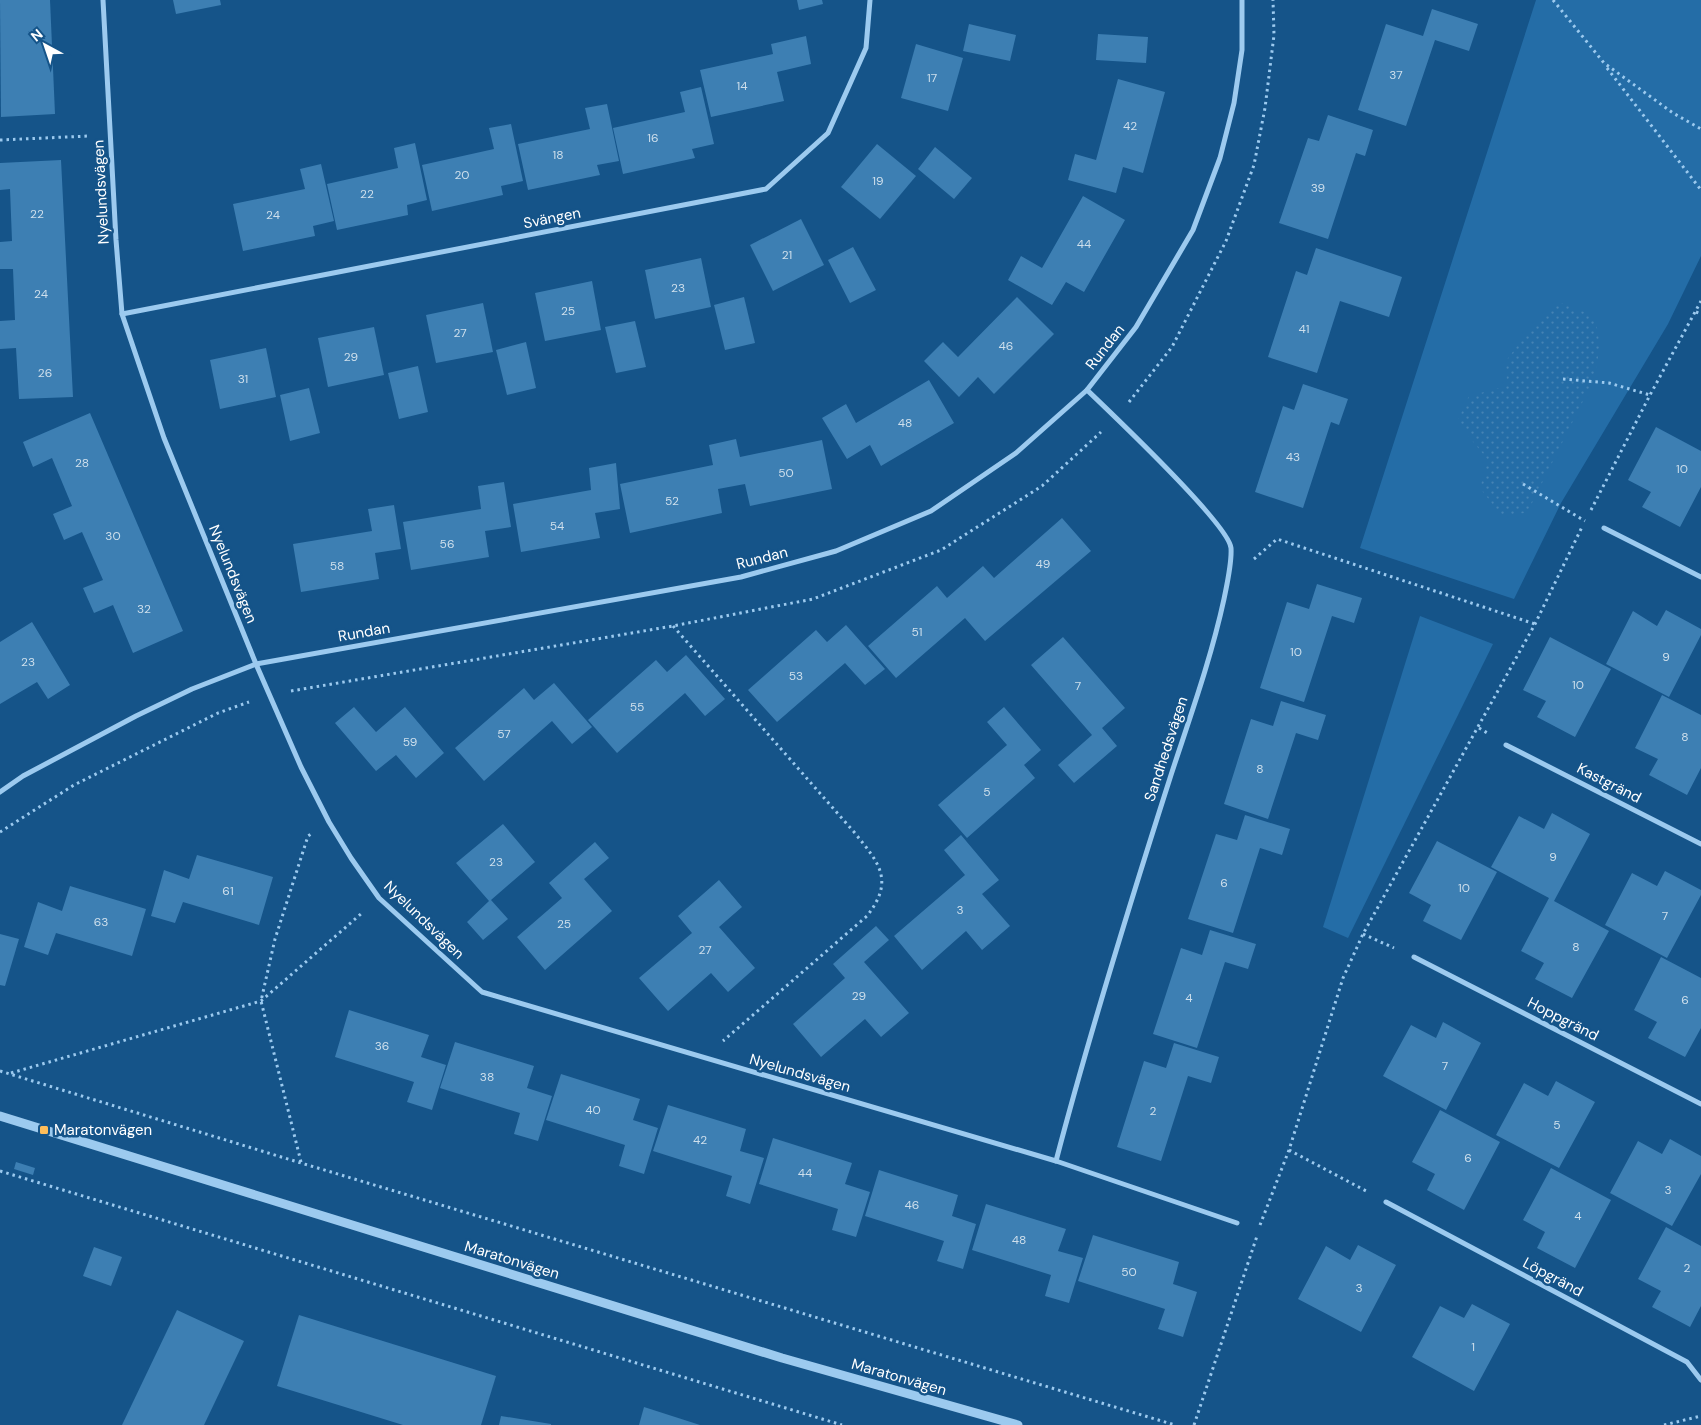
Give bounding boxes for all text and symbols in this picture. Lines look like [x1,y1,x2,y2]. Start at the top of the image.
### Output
north arrow [20,20,70,70]
text: N [27,25,46,45]
house number: 37 [1389,67,1403,83]
house number: 17 [927,70,937,86]
house number: 14 [736,78,748,94]
house number: 42 [1123,118,1137,134]
house number: 16 [647,130,659,146]
street label: Nyelundsvägen [88,139,114,245]
house number: 18 [552,147,564,163]
house number: 20 [454,167,470,183]
house number: 19 [872,173,884,189]
house number: 39 [1311,180,1325,196]
house number: 22 [360,186,374,202]
street label: Svängen [522,203,582,233]
house number: 22 [30,206,44,222]
house number: 24 [266,207,280,223]
house number: 44 [1077,236,1091,252]
house number: 21 [782,247,792,263]
house number: 23 [671,280,685,296]
house number: 24 [34,286,48,302]
house number: 25 [561,303,575,319]
street label: Rundan [1081,320,1129,374]
house number: 41 [1298,321,1310,337]
house number: 27 [453,325,467,341]
house number: 46 [999,338,1013,354]
house number: 29 [344,349,358,365]
house number: 26 [38,365,52,381]
house number: 31 [238,371,248,387]
house number: 48 [898,415,912,431]
house number: 43 [1286,449,1300,465]
house number: 28 [75,455,89,471]
house number: 10 [1676,461,1688,477]
house number: 50 [778,465,794,481]
house number: 52 [665,493,679,509]
house number: 54 [550,518,564,534]
street label: Nyelundsvägen [204,522,262,626]
house number: 30 [105,528,121,544]
house number: 56 [440,536,454,552]
street label: Rundan [734,542,790,574]
house number: 49 [1036,556,1050,572]
house number: 58 [330,558,344,574]
house number: 32 [137,601,151,617]
street label: Rundan [337,618,391,646]
house number: 51 [911,624,923,640]
house number: 10 [1290,644,1302,660]
house number: 9 [1662,649,1670,665]
house number: 23 [21,654,35,670]
house number: 53 [789,668,803,684]
house number: 10 [1572,677,1584,693]
house number: 7 [1075,678,1081,694]
street label: Sandhedsvägen [1140,694,1192,804]
house number: 55 [630,699,644,715]
house number: 57 [497,726,511,742]
house number: 8 [1681,729,1689,745]
house number: 59 [403,734,417,750]
street label: Kastgränd [1573,758,1645,808]
house number: 8 [1256,761,1264,777]
house number: 5 [983,784,991,800]
house number: 9 [1549,849,1557,865]
house number: 23 [489,854,503,870]
house number: 6 [1220,875,1228,891]
street label: Nyelundsvägen [379,877,469,963]
house number: 10 [1458,880,1470,896]
house number: 61 [222,883,234,899]
house number: 3 [956,902,964,918]
house number: 7 [1662,908,1668,924]
house number: 63 [94,914,108,930]
house number: 25 [557,916,571,932]
house number: 8 [1572,939,1580,955]
house number: 27 [698,942,712,958]
house number: 29 [852,988,866,1004]
house number: 4 [1185,990,1193,1006]
street label: Hoppgränd [1524,992,1602,1046]
house number: 6 [1681,992,1689,1008]
house number: 36 [375,1038,389,1054]
street label: Nyelundsvägen [747,1049,853,1097]
house number: 7 [1442,1058,1448,1074]
house number: 38 [480,1069,494,1085]
house number: 40 [585,1102,601,1118]
house number: 2 [1150,1103,1157,1119]
house number: 5 [1553,1117,1561,1133]
place label: Maratonvägen [54,1120,152,1140]
marker: Maratonvägen [38,1124,50,1136]
house number: 42 [693,1132,707,1148]
house number: 6 [1464,1150,1472,1166]
house number: 44 [798,1165,812,1181]
house number: 3 [1664,1182,1672,1198]
house number: 46 [905,1197,919,1213]
house number: 4 [1574,1208,1582,1224]
house number: 48 [1012,1232,1026,1248]
street label: Maratonvägen [462,1236,562,1284]
street label: Löpgränd [1519,1253,1587,1301]
house number: 2 [1684,1260,1691,1276]
house number: 50 [1121,1264,1137,1280]
house number: 3 [1355,1280,1363,1296]
house number: 1 [1471,1339,1475,1355]
street label: Maratonvägen [849,1354,949,1400]

